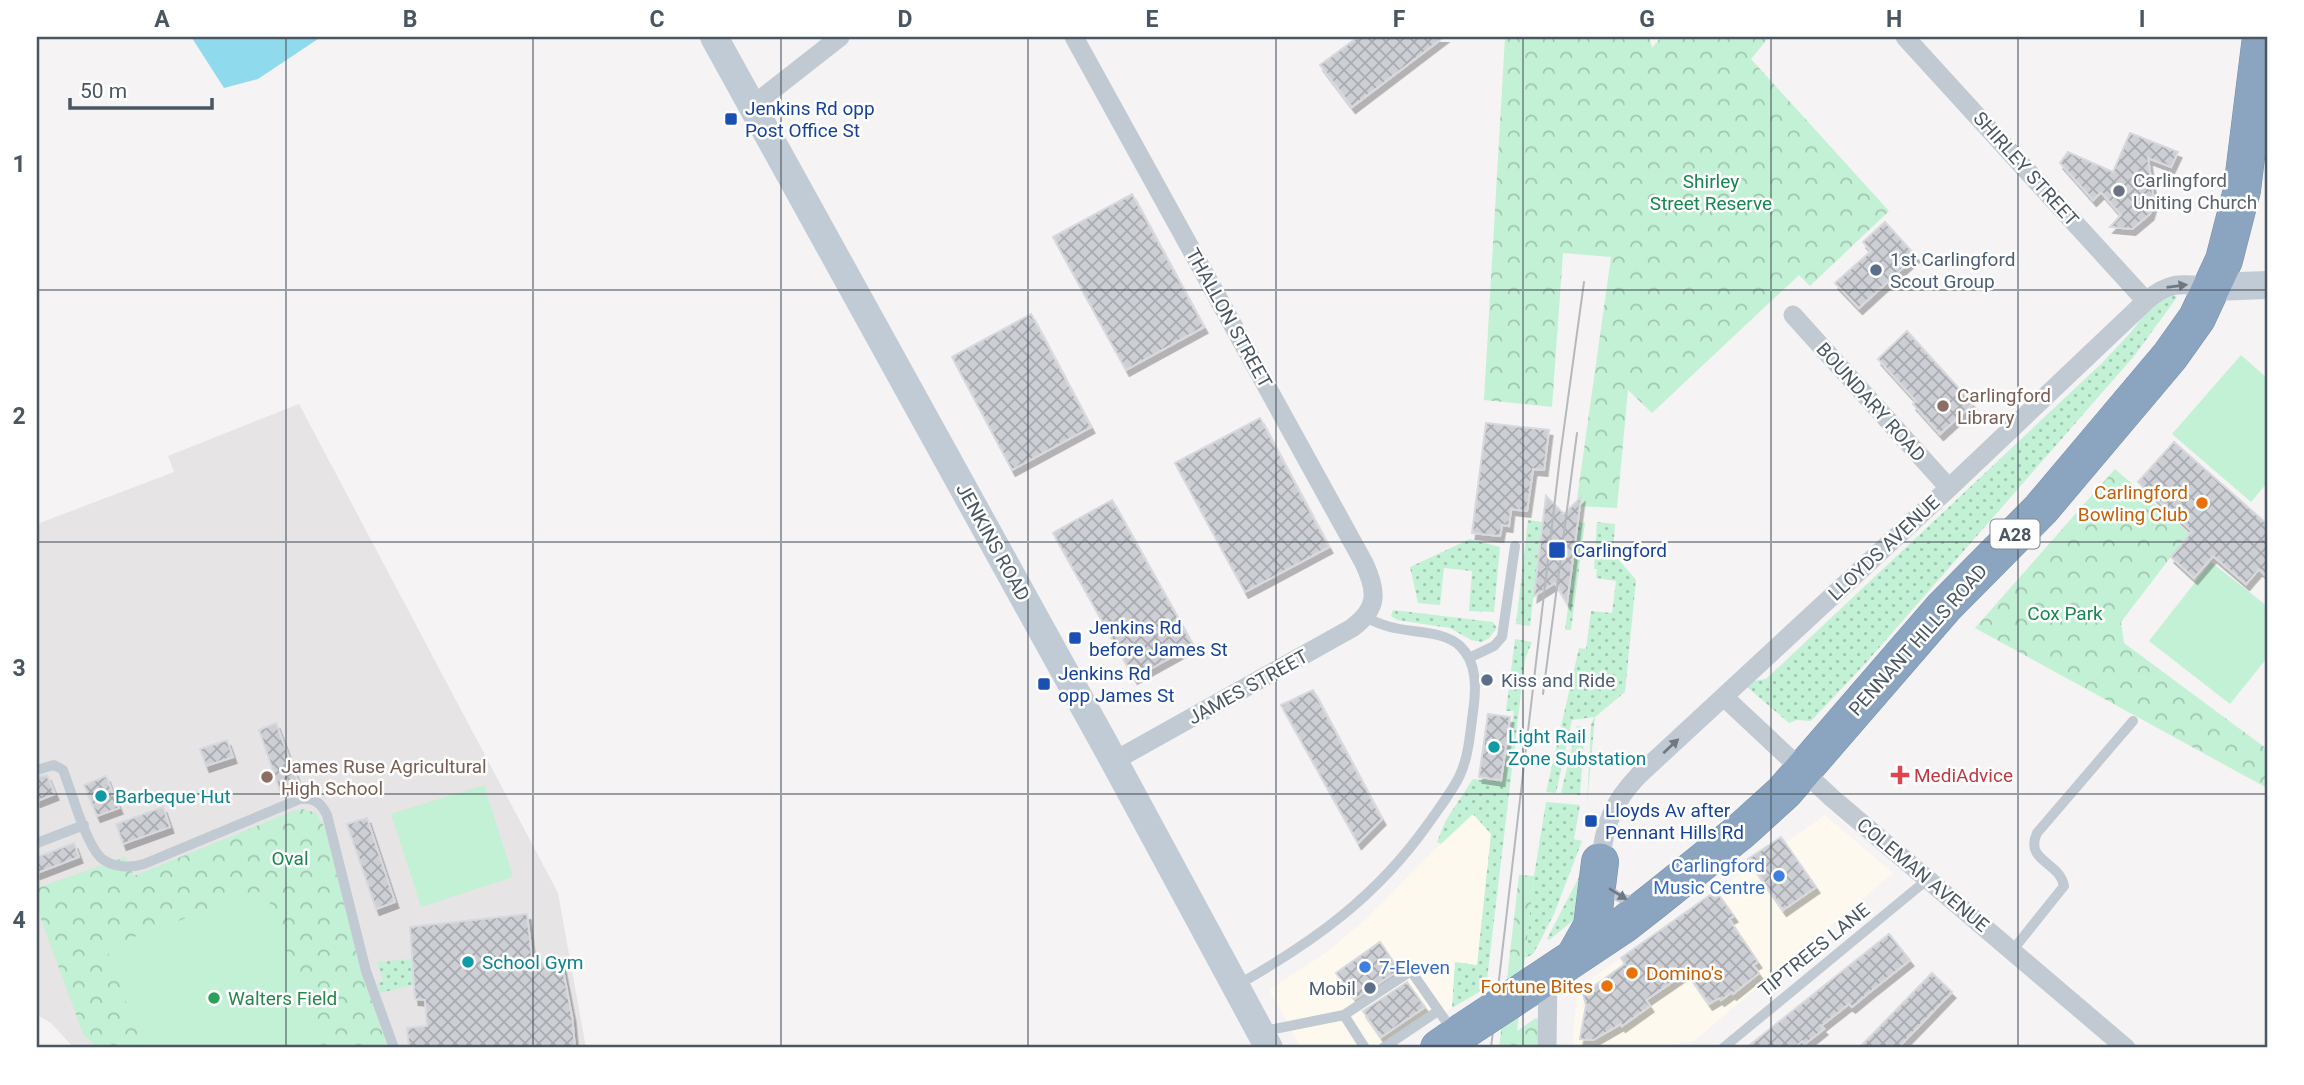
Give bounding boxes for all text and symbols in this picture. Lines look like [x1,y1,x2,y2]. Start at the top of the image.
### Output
text: A [154,6,170,33]
text: B [403,6,417,33]
text: C [649,6,665,33]
text: D [898,6,912,33]
text: E [1146,6,1159,33]
text: F [1393,6,1406,33]
text: G [1639,6,1655,33]
text: H [1886,6,1902,33]
text: I [2139,6,2145,33]
scale bar [70,66,212,110]
text: 50 m [80,79,127,103]
place label: Jenkins Rd opp Post Office St [745,97,875,142]
street label: SHIRLEY STREET [1968,107,2084,231]
marker: Jenkins Rd opp Post Office St [723,111,739,127]
text: 1 [12,151,26,178]
place label: Carlingford Uniting Church [2133,169,2257,214]
park label: Shirley Street Reserve [1650,170,1772,215]
marker: Carlingford Uniting Church [2111,183,2127,199]
street label: THALLON STREET [1181,244,1277,392]
place label: 1st Carlingford Scout Group [1890,248,2015,293]
marker: 1st Carlingford Scout Group [1868,262,1884,278]
one-way arrow [2166,280,2188,291]
street label: BOUNDARY ROAD [1812,338,1930,466]
place label: Carlingford Library [1957,384,2051,429]
marker: Carlingford Library [1935,398,1951,414]
text: 2 [12,403,26,430]
street label: JENKINS ROAD [951,479,1035,605]
place label: Carlingford Bowling Club [2078,481,2188,526]
street label: LLOYDS AVENUE [1824,490,1944,605]
marker: Carlingford Bowling Club [2194,495,2210,511]
road number: A28 [1990,520,2039,548]
place label: Carlingford [1573,539,1667,562]
marker: Carlingford [1547,540,1567,560]
street label: PENNANT HILLS ROAD [1844,559,1992,721]
park label: Cox Park [2027,602,2103,625]
place label: Jenkins Rd before James St [1089,616,1228,661]
marker: Jenkins Rd before James St [1067,630,1083,646]
street label: JAMES STREET [1184,645,1312,729]
text: 3 [12,655,26,682]
place label: Jenkins Rd opp James St [1058,662,1174,707]
place label: Kiss and Ride [1501,669,1615,692]
marker: Kiss and Ride [1479,672,1495,688]
marker: Jenkins Rd opp James St [1036,676,1052,692]
place label: Light Rail Zone Substation [1508,725,1646,770]
one-way arrow [1662,738,1680,754]
marker: Light Rail Zone Substation [1486,739,1502,755]
place label: James Ruse Agricultural High School [281,755,487,800]
place label: MediAdvice [1914,764,2013,787]
marker: MediAdvice [1892,767,1908,783]
marker: James Ruse Agricultural High School [259,769,275,785]
place label: Barbeque Hut [115,785,231,808]
marker: Barbeque Hut [93,788,109,804]
place label: Lloyds Av after Pennant Hills Rd [1605,799,1744,844]
marker: Lloyds Av after Pennant Hills Rd [1583,813,1599,829]
street label: COLEMAN AVENUE [1852,813,1994,937]
park label: Oval [271,847,309,870]
place label: Carlingford Music Centre [1653,854,1765,899]
marker: Carlingford Music Centre [1771,868,1787,884]
one-way arrow [1608,887,1628,900]
street label: TIPTREES LANE [1754,898,1874,1002]
text: 4 [12,907,26,934]
place label: School Gym [482,951,583,974]
marker: School Gym [460,954,476,970]
place label: 7-Eleven [1379,956,1450,979]
marker: 7-Eleven [1357,959,1373,975]
place label: Domino's [1646,962,1723,985]
marker: Domino's [1624,965,1640,981]
place label: Fortune Bites [1480,975,1593,998]
place label: Mobil [1309,977,1356,1000]
marker: Fortune Bites [1599,978,1615,994]
marker: Mobil [1362,980,1378,996]
place label: Walters Field [228,987,337,1010]
marker: Walters Field [206,990,222,1006]

